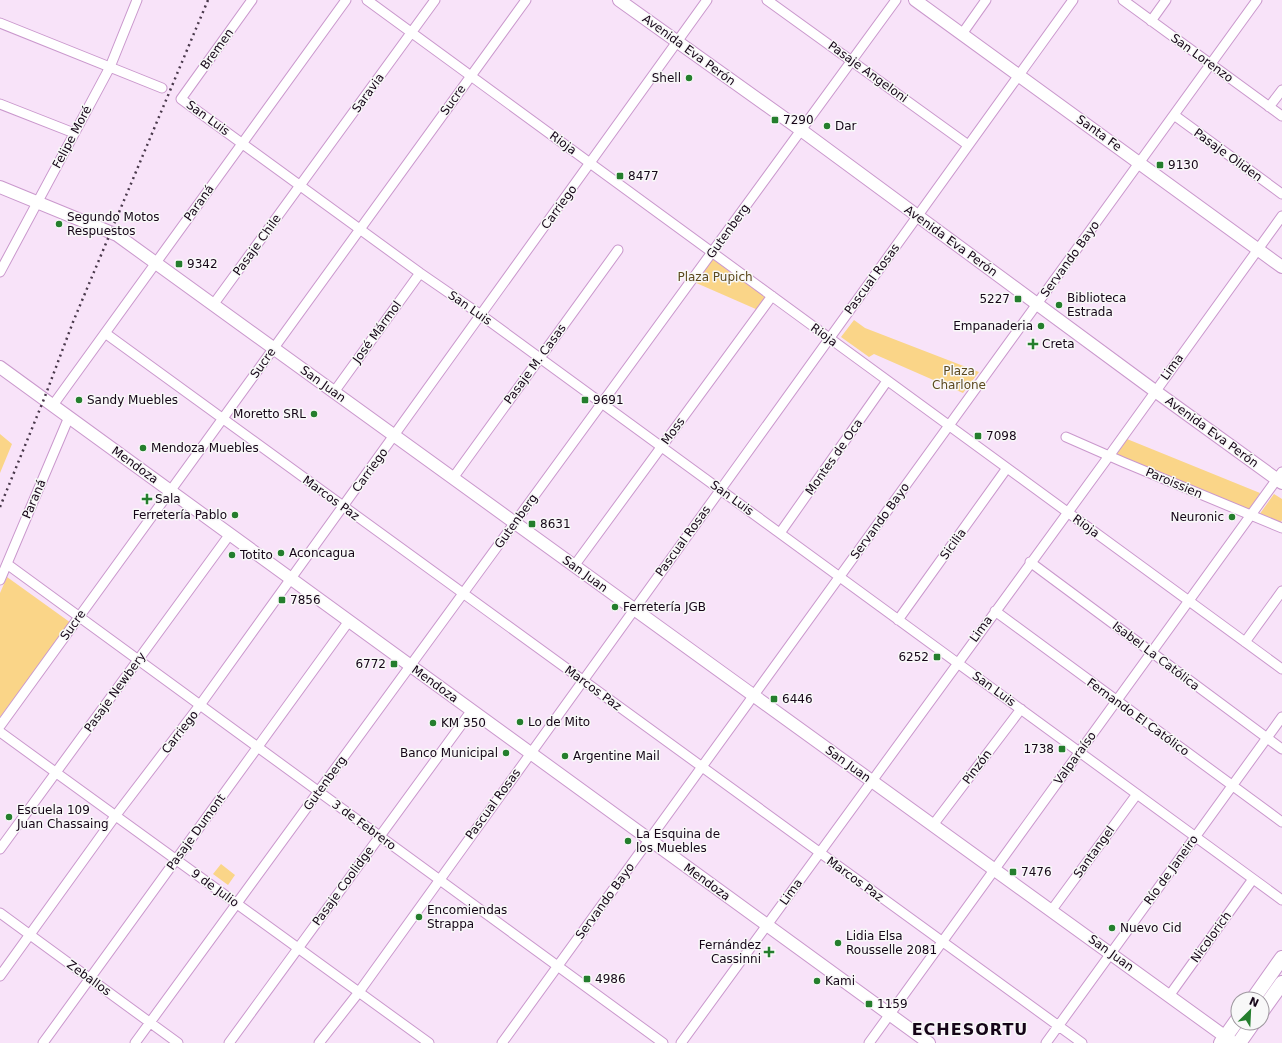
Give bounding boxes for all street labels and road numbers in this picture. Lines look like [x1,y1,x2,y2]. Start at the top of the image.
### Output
street label: Avenida Eva Perón [640,12,738,88]
street label: Bremen [198,26,236,72]
street label: San Lorenzo [1168,31,1236,85]
street label: Pasaje Angeloni [826,39,910,105]
street label: Saravia [349,71,387,115]
street label: Sucre [437,82,469,118]
street label: San Luis [184,98,232,138]
street label: Felipe Moré [50,103,94,171]
street label: Santa Fe [1074,112,1124,154]
street label: Pasaje Oliden [1191,126,1265,184]
street label: Rioja [547,129,579,157]
street label: Paraná [181,182,217,224]
street label: Carriego [538,182,580,232]
street label: Gutenberg [704,201,752,261]
street label: Avenida Eva Perón [902,203,1000,279]
street label: Pasaje Chile [230,212,284,278]
street label: Servando Bayo [1038,218,1102,300]
street label: Pascual Rosas [842,241,902,317]
street label: San Luis [445,288,495,328]
street label: José Mármol [349,298,404,367]
street label: Pasaje M. Casas [501,321,569,407]
street label: Rioja [808,321,840,349]
street label: Sucre [247,345,279,381]
street label: Lima [1158,351,1186,383]
street label: San Juan [298,363,348,405]
street label: Avenida Eva Perón [1163,394,1261,470]
street label: Moss [658,415,688,447]
street label: Montes de Oca [803,416,865,498]
street label: Mendoza [109,443,161,487]
street label: Carriego [349,445,391,495]
street label: Paroissien [1144,465,1204,501]
street label: Marcos Paz [300,473,362,523]
street label: Paraná [19,477,49,521]
street label: San Luis [708,478,756,518]
street label: Servando Bayo [848,480,912,562]
street label: Gutenberg [492,491,540,551]
street label: Pascual Rosas [653,503,713,579]
street label: Rioja [1070,512,1102,540]
street label: Sicilia [937,526,969,562]
street label: San Juan [560,553,610,595]
street label: Sucre [57,607,89,643]
street label: Lima [967,613,995,645]
street label: Isabel La Católica [1110,619,1202,693]
street label: Pasaje Newbery [81,649,149,735]
street label: Mendoza [409,662,461,706]
street label: Marcos Paz [562,663,624,713]
street label: San Luis [970,669,1018,709]
street label: Fernando El Católico [1084,675,1192,759]
street label: Carriego [159,708,201,756]
street label: Valparaíso [1051,729,1099,787]
street label: San Juan [823,743,873,785]
street label: Pinzón [960,747,994,787]
street label: Gutenberg [301,753,349,813]
street label: Pascual Rosas [463,766,523,842]
street label: Pasaje Dumont [164,791,228,873]
street label: 3 de Febrero [329,797,399,853]
street label: Santangel [1071,823,1117,881]
street label: Río de Janeiro [1141,832,1201,908]
street label: Pasaje Coolidge [310,844,376,928]
street label: Marcos Paz [824,854,886,904]
street label: Servando Bayo [573,860,637,942]
street label: Mendoza [681,860,733,904]
street label: 9 de Julio [188,866,242,910]
street label: Lima [777,876,805,908]
street label: Nicolorich [1188,909,1234,965]
street label: San Juan [1086,932,1136,974]
street label: Zeballos [64,957,114,999]

